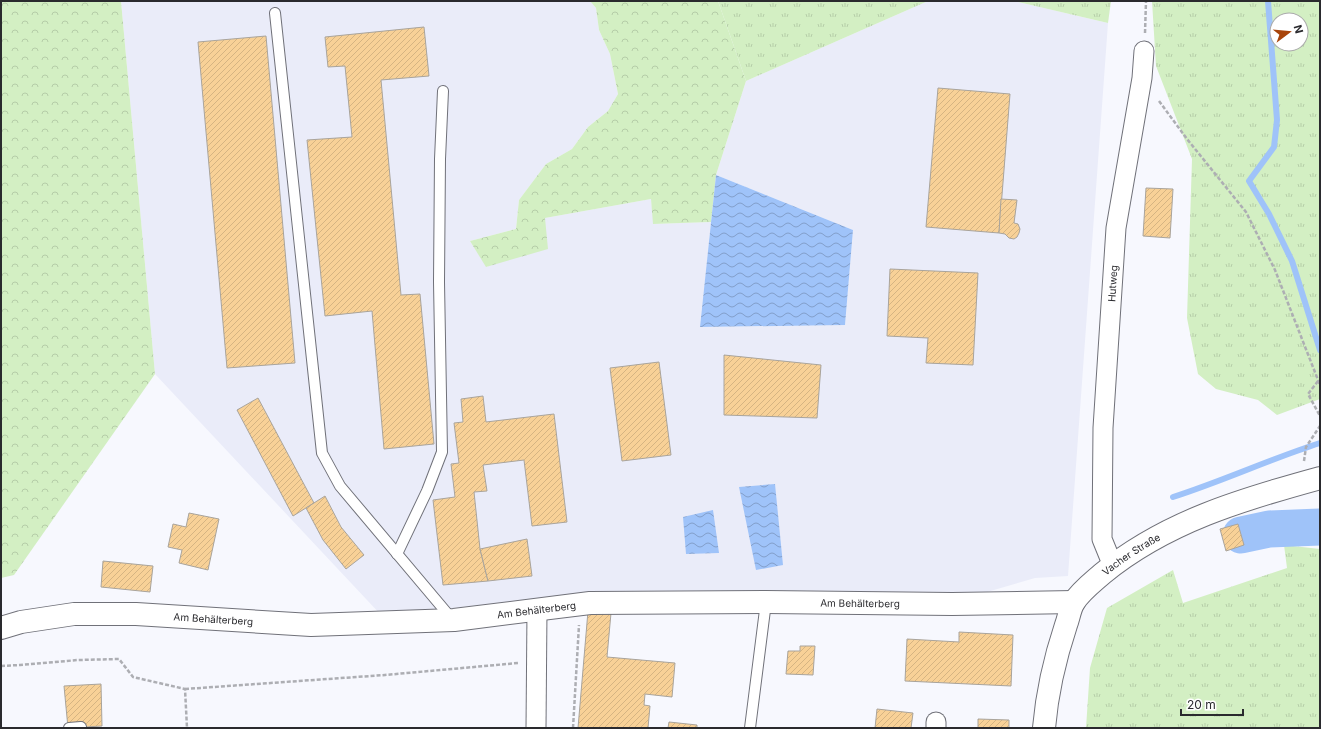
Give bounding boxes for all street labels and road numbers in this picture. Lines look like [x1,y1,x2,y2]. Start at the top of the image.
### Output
street label: Hutweg [1105,265,1120,302]
street label: Vacher Straße [1100,531,1162,578]
street label: Am Behälterberg [820,597,900,609]
street label: Am Behälterberg [496,599,577,621]
street label: Am Behälterberg [173,610,254,627]

